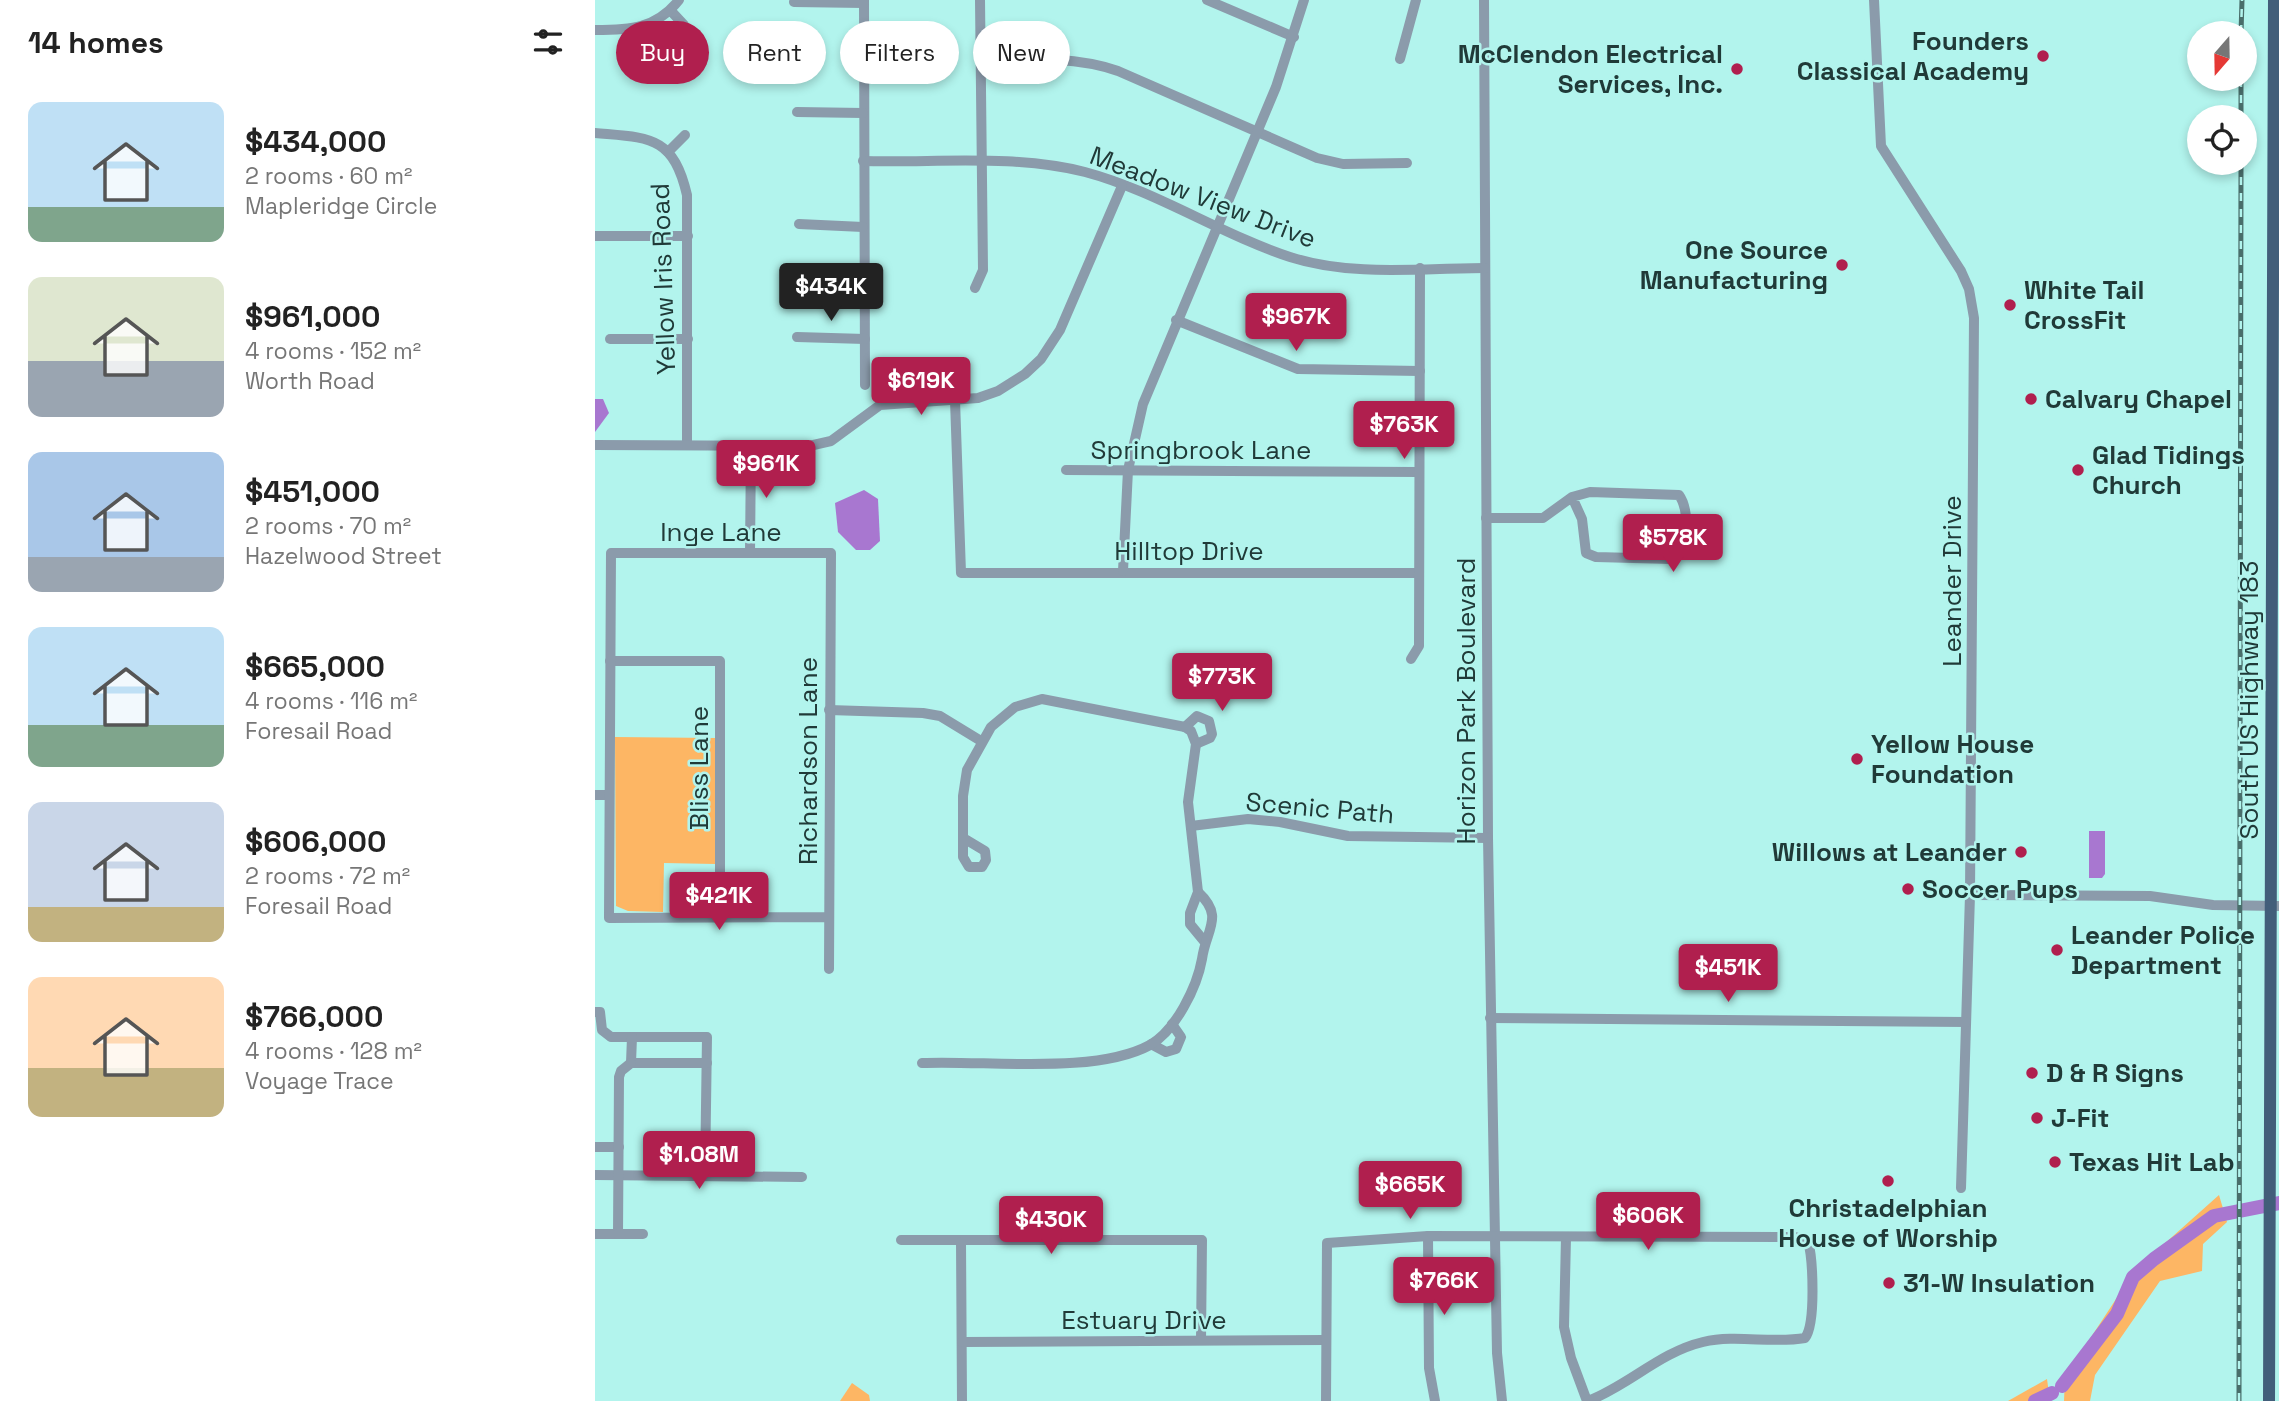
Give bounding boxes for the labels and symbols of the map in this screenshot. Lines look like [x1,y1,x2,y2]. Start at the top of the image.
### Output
north arrow [2187,21,2257,91]
place label: Founders Classical Academy [1797,24,2029,88]
place label: McClendon Electrical Services, Inc. [1458,37,1723,101]
marker: Founders Classical Academy [2035,48,2051,64]
marker: McClendon Electrical Services, Inc. [1729,61,1745,77]
street label: Meadow View Drive [1085,138,1321,256]
street label: Yellow Iris Road [643,183,683,375]
place label: One Source Manufacturing [1640,233,1828,297]
marker: One Source Manufacturing [1834,257,1850,273]
pin: $434K [782,264,880,323]
place label: White Tail CrossFit [2024,273,2144,337]
pin: $967K [1247,294,1345,353]
marker: White Tail CrossFit [2002,297,2018,313]
pin: $619K [872,358,970,417]
place label: Calvary Chapel [2045,382,2232,416]
marker: Calvary Chapel [2023,391,2039,407]
pin: $763K [1355,402,1453,461]
street label: Springbrook Lane [1091,433,1311,467]
place label: Glad Tidings Church [2092,438,2245,502]
pin: $961K [717,440,815,500]
marker: Glad Tidings Church [2070,462,2086,478]
street label: Leander Drive [1935,495,1969,667]
pin: $578K [1624,514,1722,574]
street label: Inge Lane [660,515,782,549]
street label: Hilltop Drive [1114,534,1264,568]
street label: Horizon Park Boulevard [1449,558,1483,844]
street label: South US Highway 183 [2232,561,2266,839]
pin: $773K [1173,654,1271,713]
street label: Richardson Lane [791,657,825,865]
street label: Bliss Lane [682,706,716,830]
place label: Yellow House Foundation [1871,727,2034,791]
marker: Yellow House Foundation [1849,751,1865,767]
street label: Scenic Path [1244,785,1396,831]
place label: Willows at Leander [1772,835,2007,869]
marker: Willows at Leander [2013,844,2029,860]
pin: $421K [670,872,768,932]
place label: Soccer Pups [1922,872,2078,906]
marker: Soccer Pups [1900,881,1916,897]
place label: Leander Police Department [2071,918,2255,982]
marker: Leander Police Department [2049,942,2065,958]
pin: $451K [1679,944,1777,1004]
place label: D & R Signs [2046,1056,2184,1090]
marker: D & R Signs [2024,1065,2040,1081]
place label: J-Fit [2051,1101,2109,1135]
marker: J-Fit [2029,1110,2045,1126]
pin: $1.08M [642,1132,756,1191]
place label: Texas Hit Lab [2069,1145,2235,1179]
marker: Texas Hit Lab [2047,1154,2063,1170]
pin: $665K [1361,1162,1459,1221]
marker: Christadelphian House of Worship [1880,1173,1896,1189]
place label: Christadelphian House of Worship [1778,1191,1998,1255]
pin: $606K [1599,1192,1697,1252]
pin: $430K [1002,1196,1100,1256]
pin: $766K [1395,1258,1493,1317]
place label: 31-W Insulation [1903,1266,2095,1300]
marker: 31-W Insulation [1881,1275,1897,1291]
street label: Estuary Drive [1061,1303,1227,1337]

